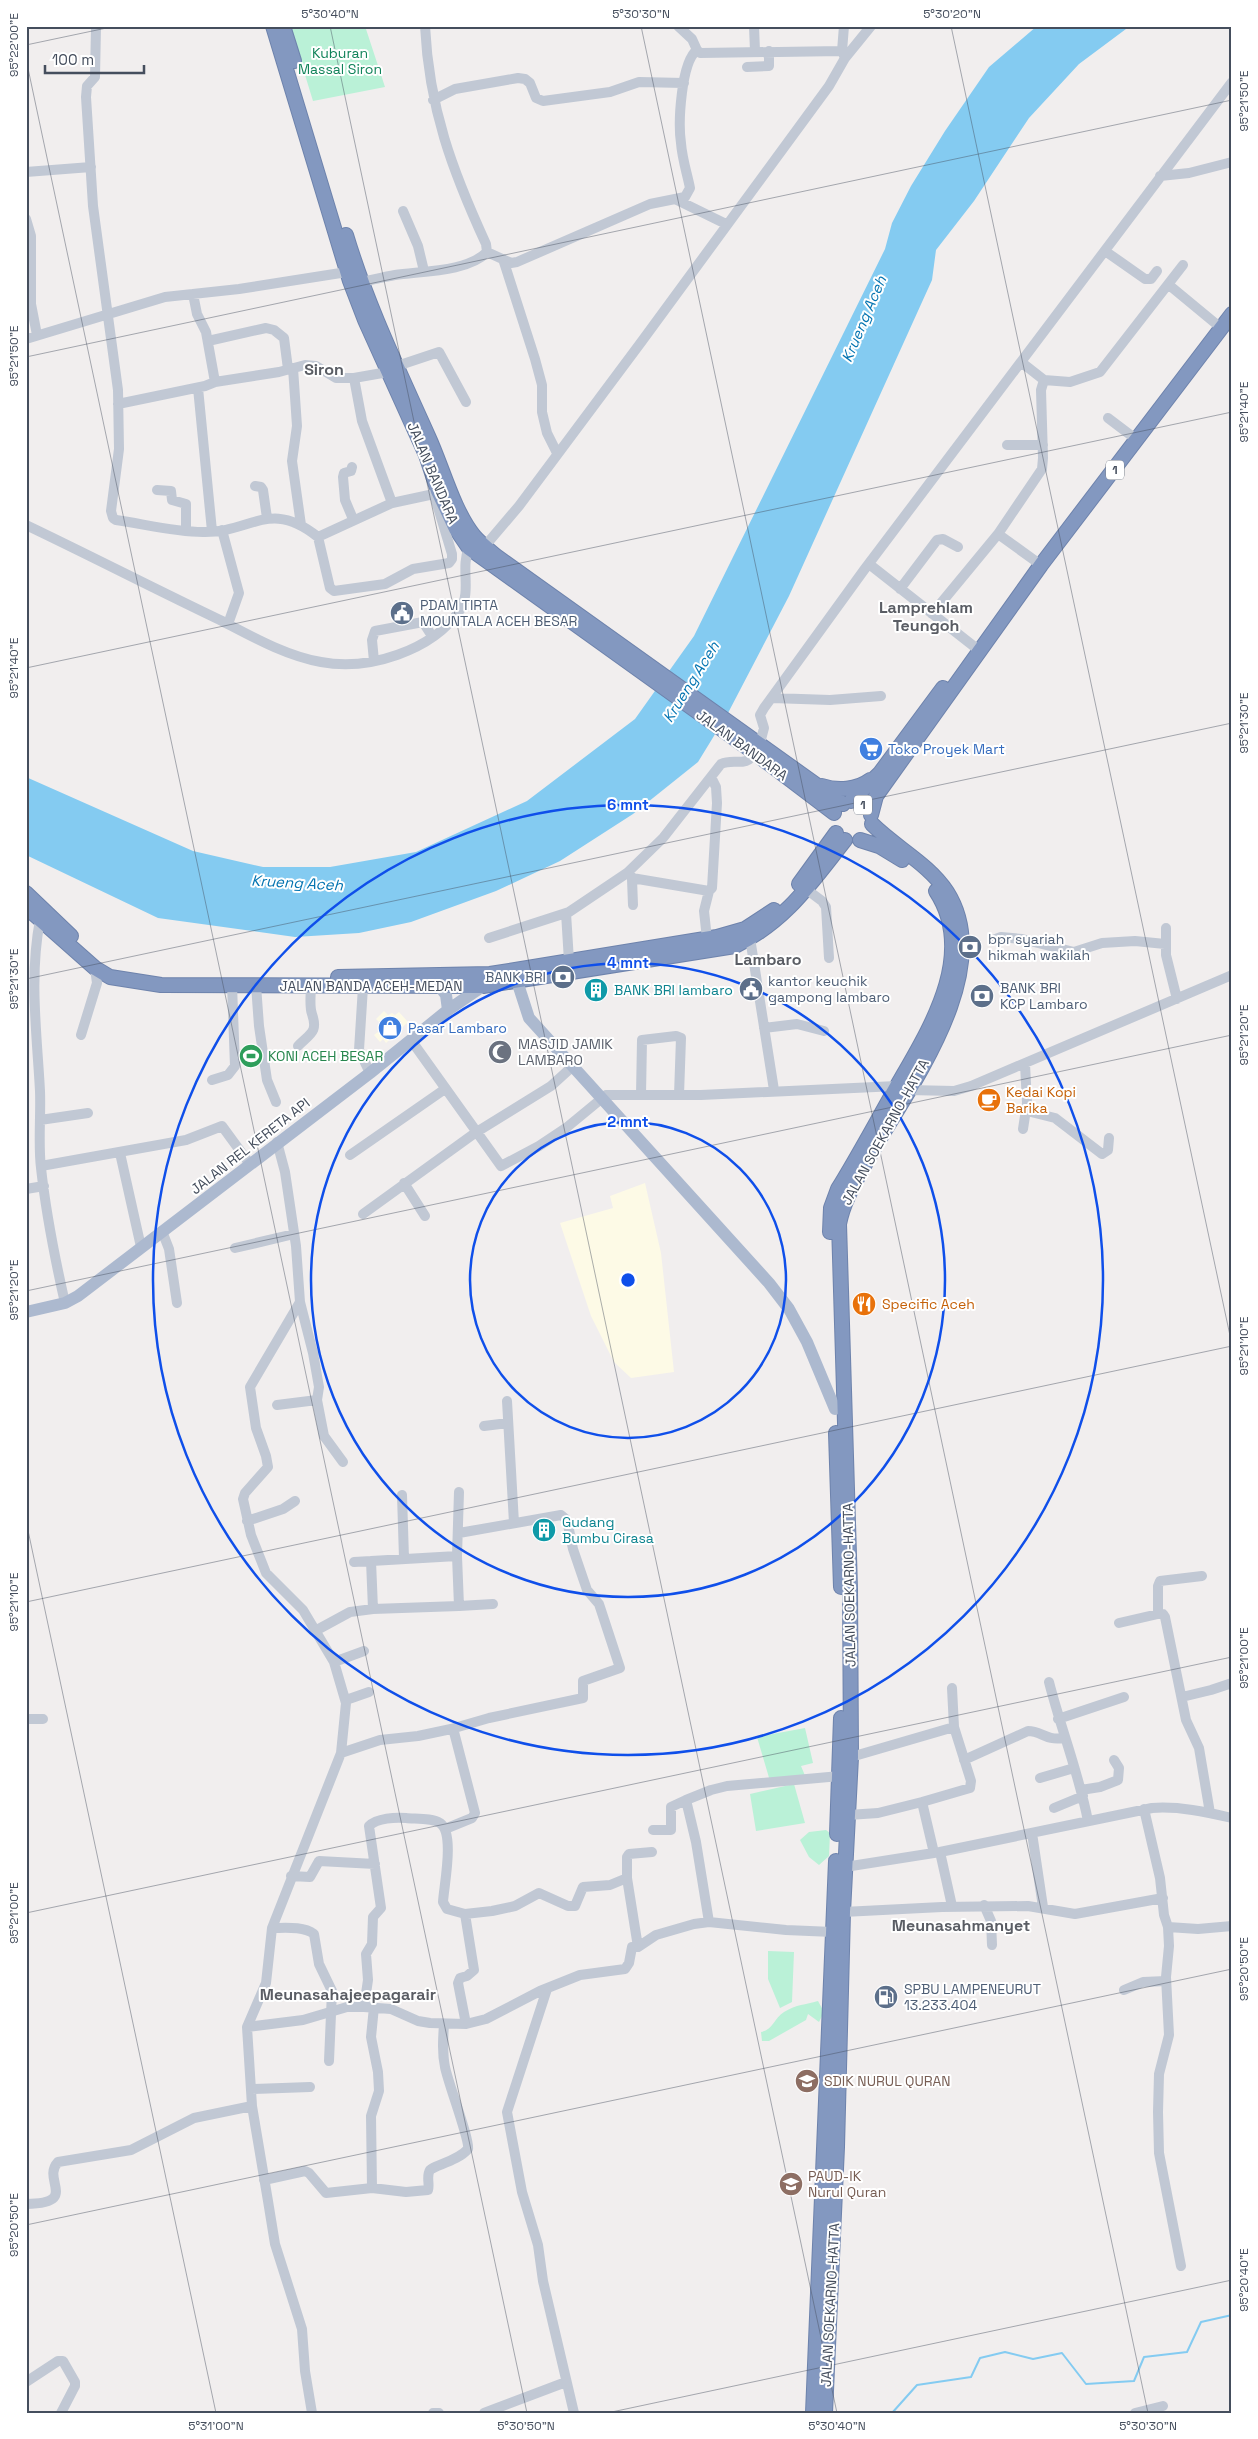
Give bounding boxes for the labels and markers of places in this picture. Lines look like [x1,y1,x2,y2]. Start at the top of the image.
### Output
place label: PDAM TIRTA MOUNTALA ACEH BESAR [420,596,578,630]
public building icon: PDAM TIRTA MOUNTALA ACEH BESAR [389,600,415,626]
supermarket icon: Toko Proyek Mart [858,736,884,762]
place label: Toko Proyek Mart [888,740,1005,758]
place label: bpr syariah hikmah wakilah [988,930,1090,964]
bank icon: bpr syariah hikmah wakilah [957,934,983,960]
bank icon: BANK BRI [550,964,576,990]
place label: BANK BRI [485,968,546,986]
place label: kantor keuchik gampong lambaro [768,972,890,1006]
public building icon: kantor keuchik gampong lambaro [738,976,764,1002]
building icon: BANK BRI lambaro [583,977,609,1003]
place label: BANK BRI KCP Lambaro [1000,979,1088,1013]
place label: BANK BRI lambaro [614,981,733,999]
bank icon: BANK BRI KCP Lambaro [969,983,995,1009]
shop icon: Pasar Lambaro [377,1015,403,1041]
place label: Pasar Lambaro [408,1019,507,1037]
place label: MASJID JAMIK LAMBARO [518,1035,613,1069]
mosque icon: MASJID JAMIK LAMBARO [487,1039,513,1065]
sports icon: KONI ACEH BESAR [238,1043,264,1069]
place label: KONI ACEH BESAR [268,1047,383,1065]
place label: Kedai Kopi Barika [1006,1083,1076,1117]
cafe icon: Kedai Kopi Barika [976,1087,1002,1113]
centre of rings [619,1271,637,1289]
restaurant icon: Specific Aceh [851,1291,877,1317]
place label: Specific Aceh [882,1295,975,1313]
place label: Gudang Bumbu Cirasa [562,1513,654,1547]
building icon: Gudang Bumbu Cirasa [531,1517,557,1543]
place label: SPBU LAMPENEURUT 13.233.404 [904,1980,1041,2014]
fuel station icon: SPBU LAMPENEURUT 13.233.404 [873,1984,899,2010]
school or university icon: SDIK NURUL QURAN [794,2068,820,2094]
place label: SDIK NURUL QURAN [824,2072,951,2090]
place label: PAUD-IK Nurul Quran [808,2167,886,2201]
school or university icon: PAUD-IK Nurul Quran [778,2171,804,2197]

